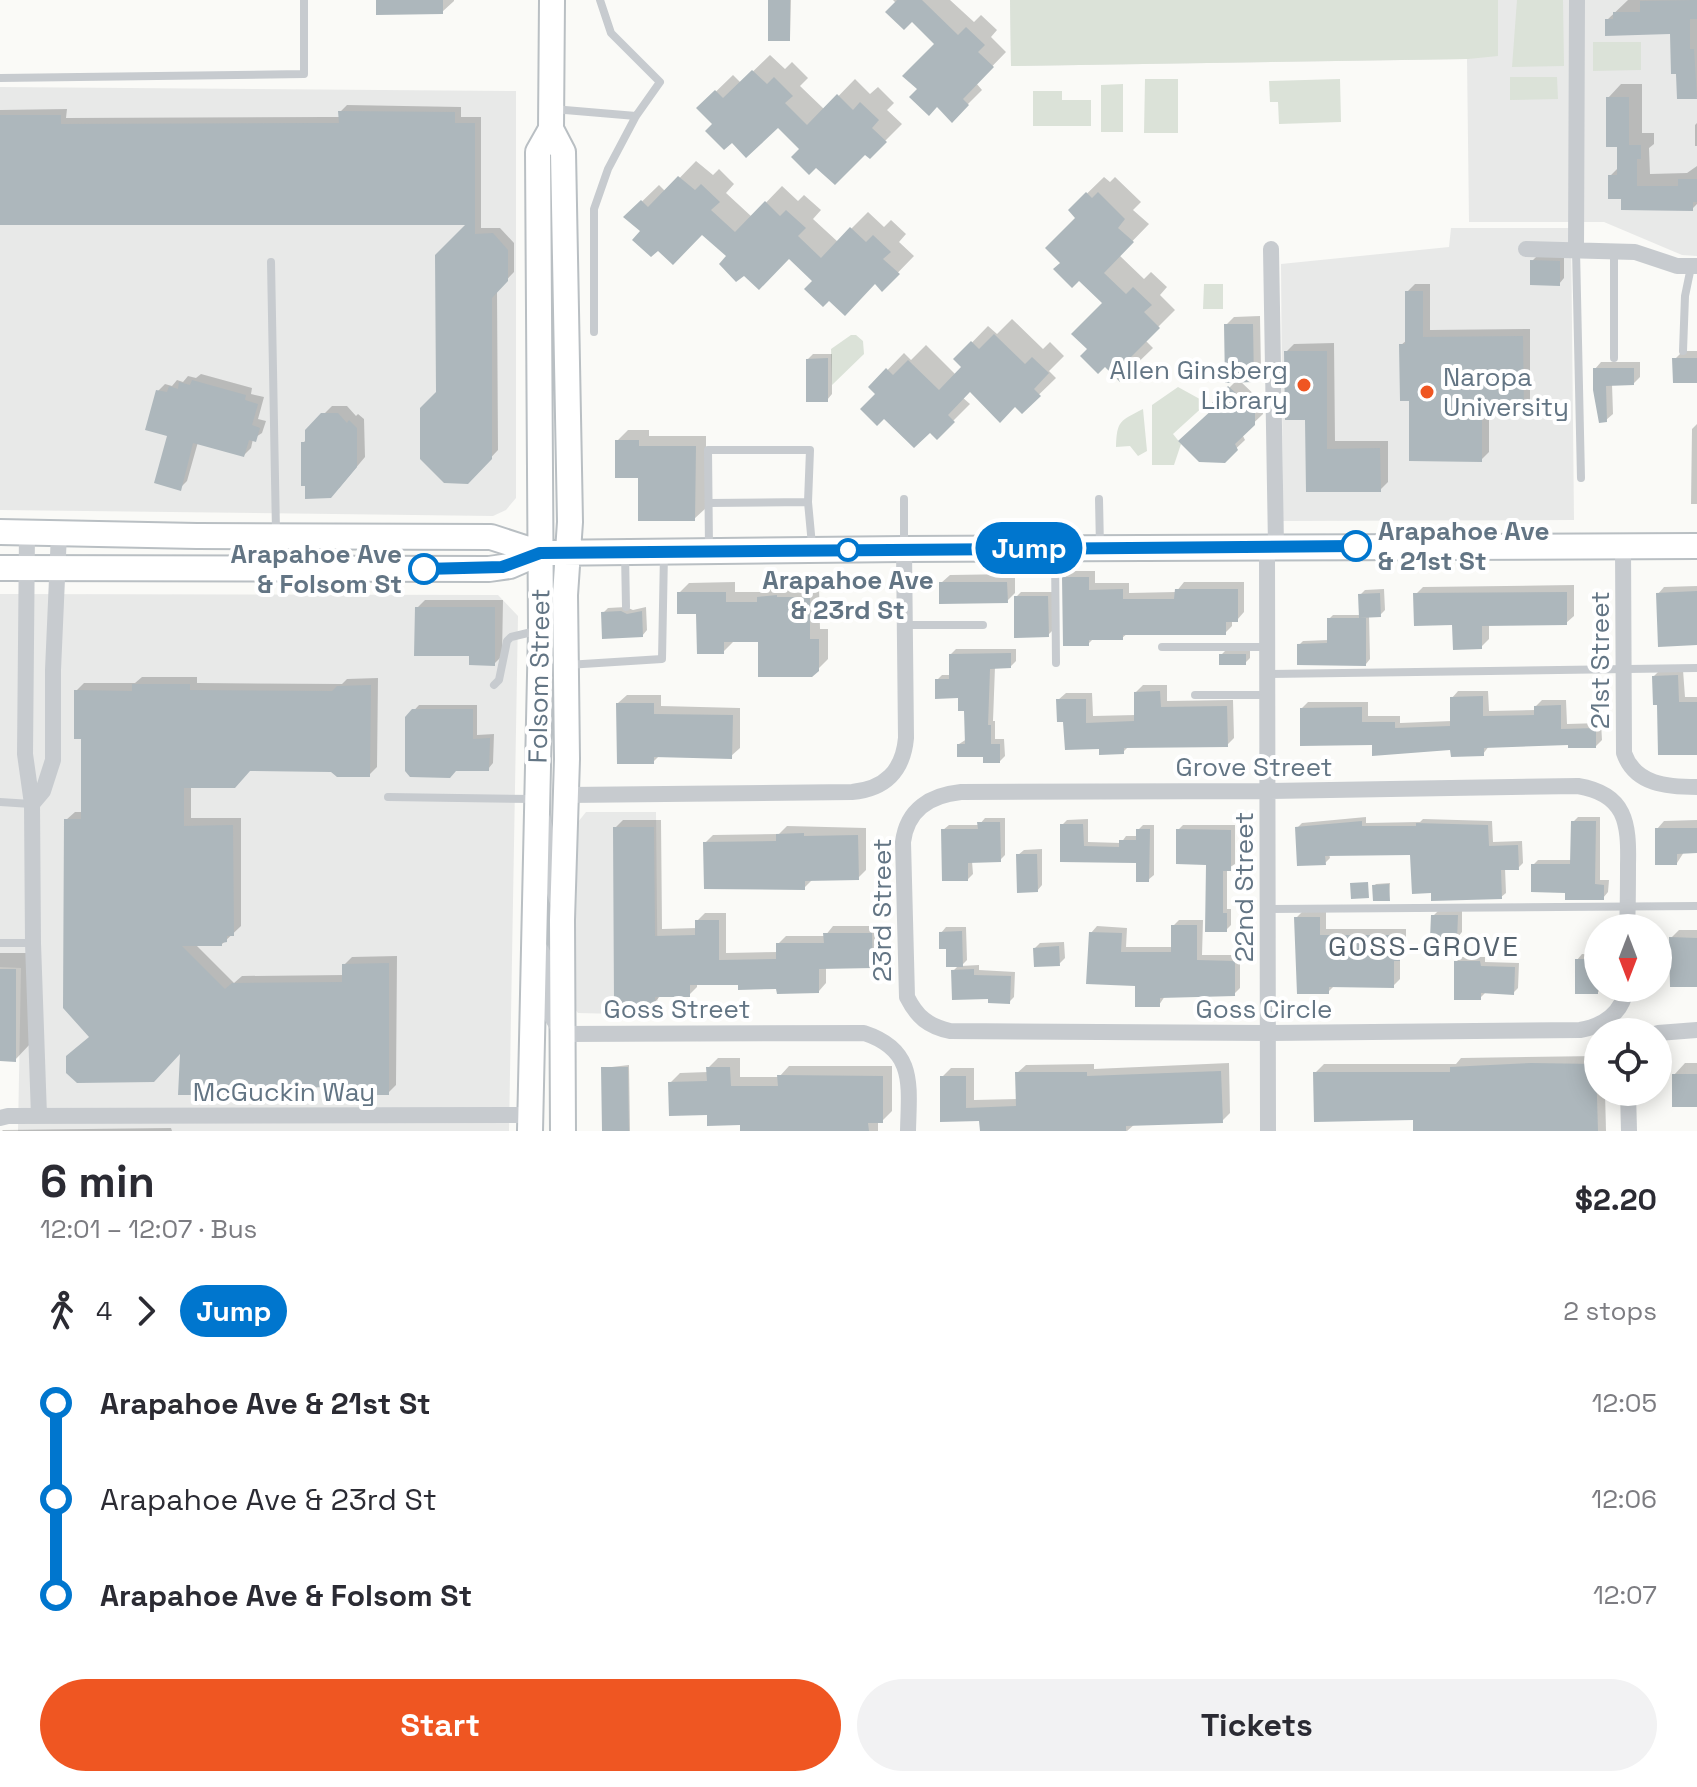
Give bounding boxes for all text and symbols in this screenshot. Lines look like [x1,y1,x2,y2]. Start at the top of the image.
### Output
place label: Allen Ginsberg Library [1110,353,1288,417]
place label: Naropa University [1443,360,1569,424]
marker: Allen Ginsberg Library [1295,376,1313,394]
marker: Naropa University [1418,383,1436,401]
place label: Arapahoe Ave & 21st St [1378,514,1549,578]
line badge: Jump [973,522,1085,574]
text: Jump [991,530,1067,566]
marker: Arapahoe Ave & 21st St [1341,531,1371,561]
place label: Arapahoe Ave & Folsom St [231,537,402,601]
marker: Arapahoe Ave & 23rd St [837,539,859,561]
marker: Arapahoe Ave & Folsom St [409,554,439,584]
place label: Arapahoe Ave & 23rd St [762,563,934,627]
street label: Folsom Street [520,588,558,764]
street label: 21st Street [1583,591,1617,729]
street label: Grove Street [1175,750,1333,784]
street label: 22nd Street [1227,812,1261,962]
street label: 23rd Street [865,838,899,982]
north arrow [1584,914,1672,1002]
map controls [1584,914,1672,1106]
district label: GOSS-GROVE [1328,928,1520,964]
street label: Goss Street [604,992,750,1026]
street label: Goss Circle [1195,992,1333,1026]
button: locate [1584,1018,1672,1106]
street label: McGuckin Way [193,1075,375,1109]
text: 6 min [40,1154,155,1210]
text: $2.20 [1575,1180,1657,1219]
text: 12:01 – 12:07 · Bus [40,1212,257,1246]
icon: walk [40,1289,84,1333]
icon: forward [124,1289,168,1333]
text: Jump [196,1293,271,1329]
text: 4 [96,1294,112,1328]
text: 2 stops [1563,1294,1657,1328]
text: Arapahoe Ave & 21st St [100,1384,431,1423]
text: 12:05 [1592,1386,1657,1420]
text: Arapahoe Ave & 23rd St [100,1480,437,1519]
text: 12:06 [1591,1482,1657,1516]
text: Arapahoe Ave & Folsom St [100,1576,472,1615]
text: 12:07 [1593,1578,1657,1612]
button: Start [40,1679,841,1771]
button: Tickets [857,1679,1657,1771]

